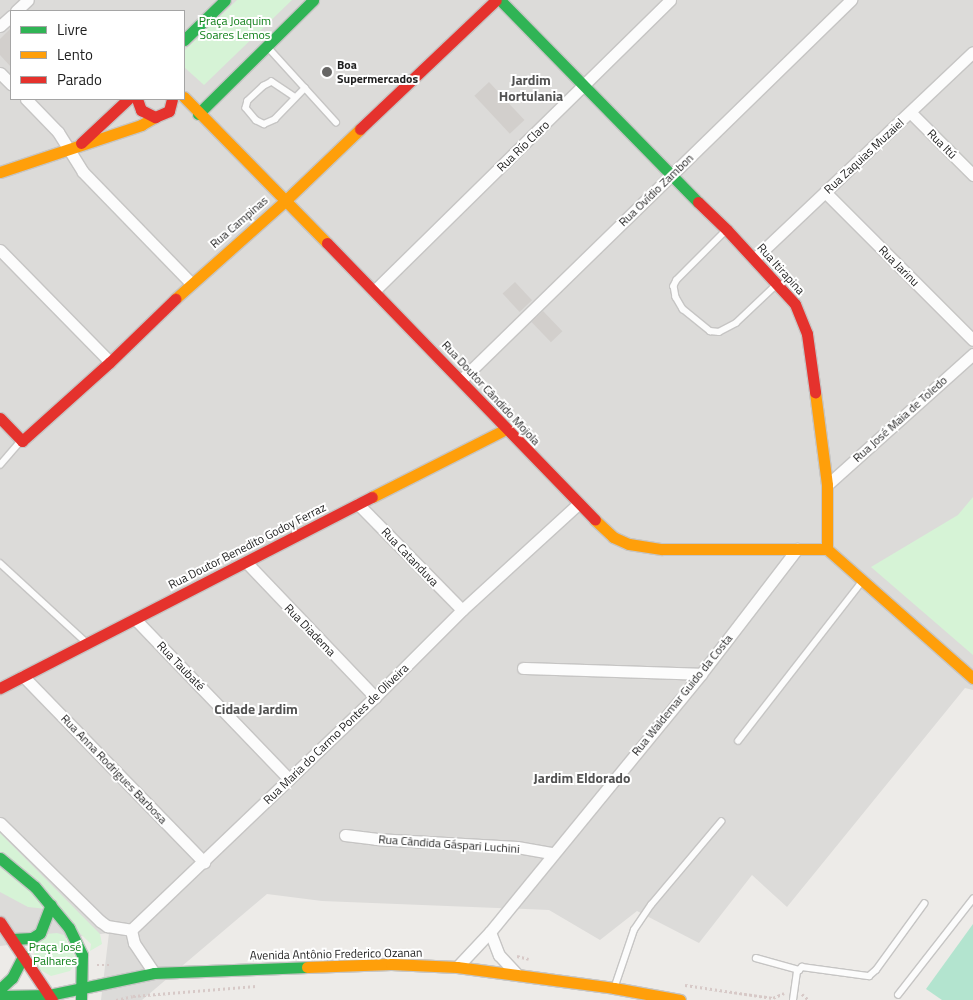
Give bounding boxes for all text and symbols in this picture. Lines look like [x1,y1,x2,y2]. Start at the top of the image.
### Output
legend [10,10,185,100]
park label: Praça Joaquim Soares Lemos [199,14,271,42]
text: Livre [57,18,87,41]
text: Lento [57,43,93,66]
place label: Boa Supermercados [337,58,418,86]
marker: Boa Supermercados [321,66,333,78]
text: Parado [57,68,102,91]
district label: Jardim Hortulania [499,72,563,104]
street label: Rua Zaquias Muzaiel [821,115,907,197]
street label: Rua Río Claro [494,118,552,174]
street label: Rua Itú [924,126,960,162]
street label: Rua Ovídio Zambon [616,151,696,229]
street label: Rua Campinas [207,193,271,251]
street label: Rua Itirapina [754,240,808,298]
street label: Rua Jarinu [876,243,922,289]
street label: Rua Doutor Cândido Mojola [439,338,543,448]
street label: Rua José Maia de Toledo [850,373,950,465]
street label: Rua Doutor Benedito Godoy Ferraz [166,500,328,592]
street label: Rua Catanduva [378,525,442,589]
street label: Rua Diadema [281,601,339,659]
street label: Rua Waldemar Guido da Costa [629,631,735,759]
street label: Rua Taubaté [154,638,208,694]
street label: Rua Maria do Carmo Pontes de Oliveira [260,661,412,807]
district label: Cidade Jardim [214,701,298,717]
street label: Rua Anna Rodrigues Barbosa [58,711,170,827]
district label: Jardim Eldorado [534,770,630,786]
street label: Rua Cândida Gáspari Luchini [378,832,520,856]
park label: Praça José Palhares [29,940,81,968]
street label: Avenida Antônio Frederico Ozanan [250,945,422,963]

